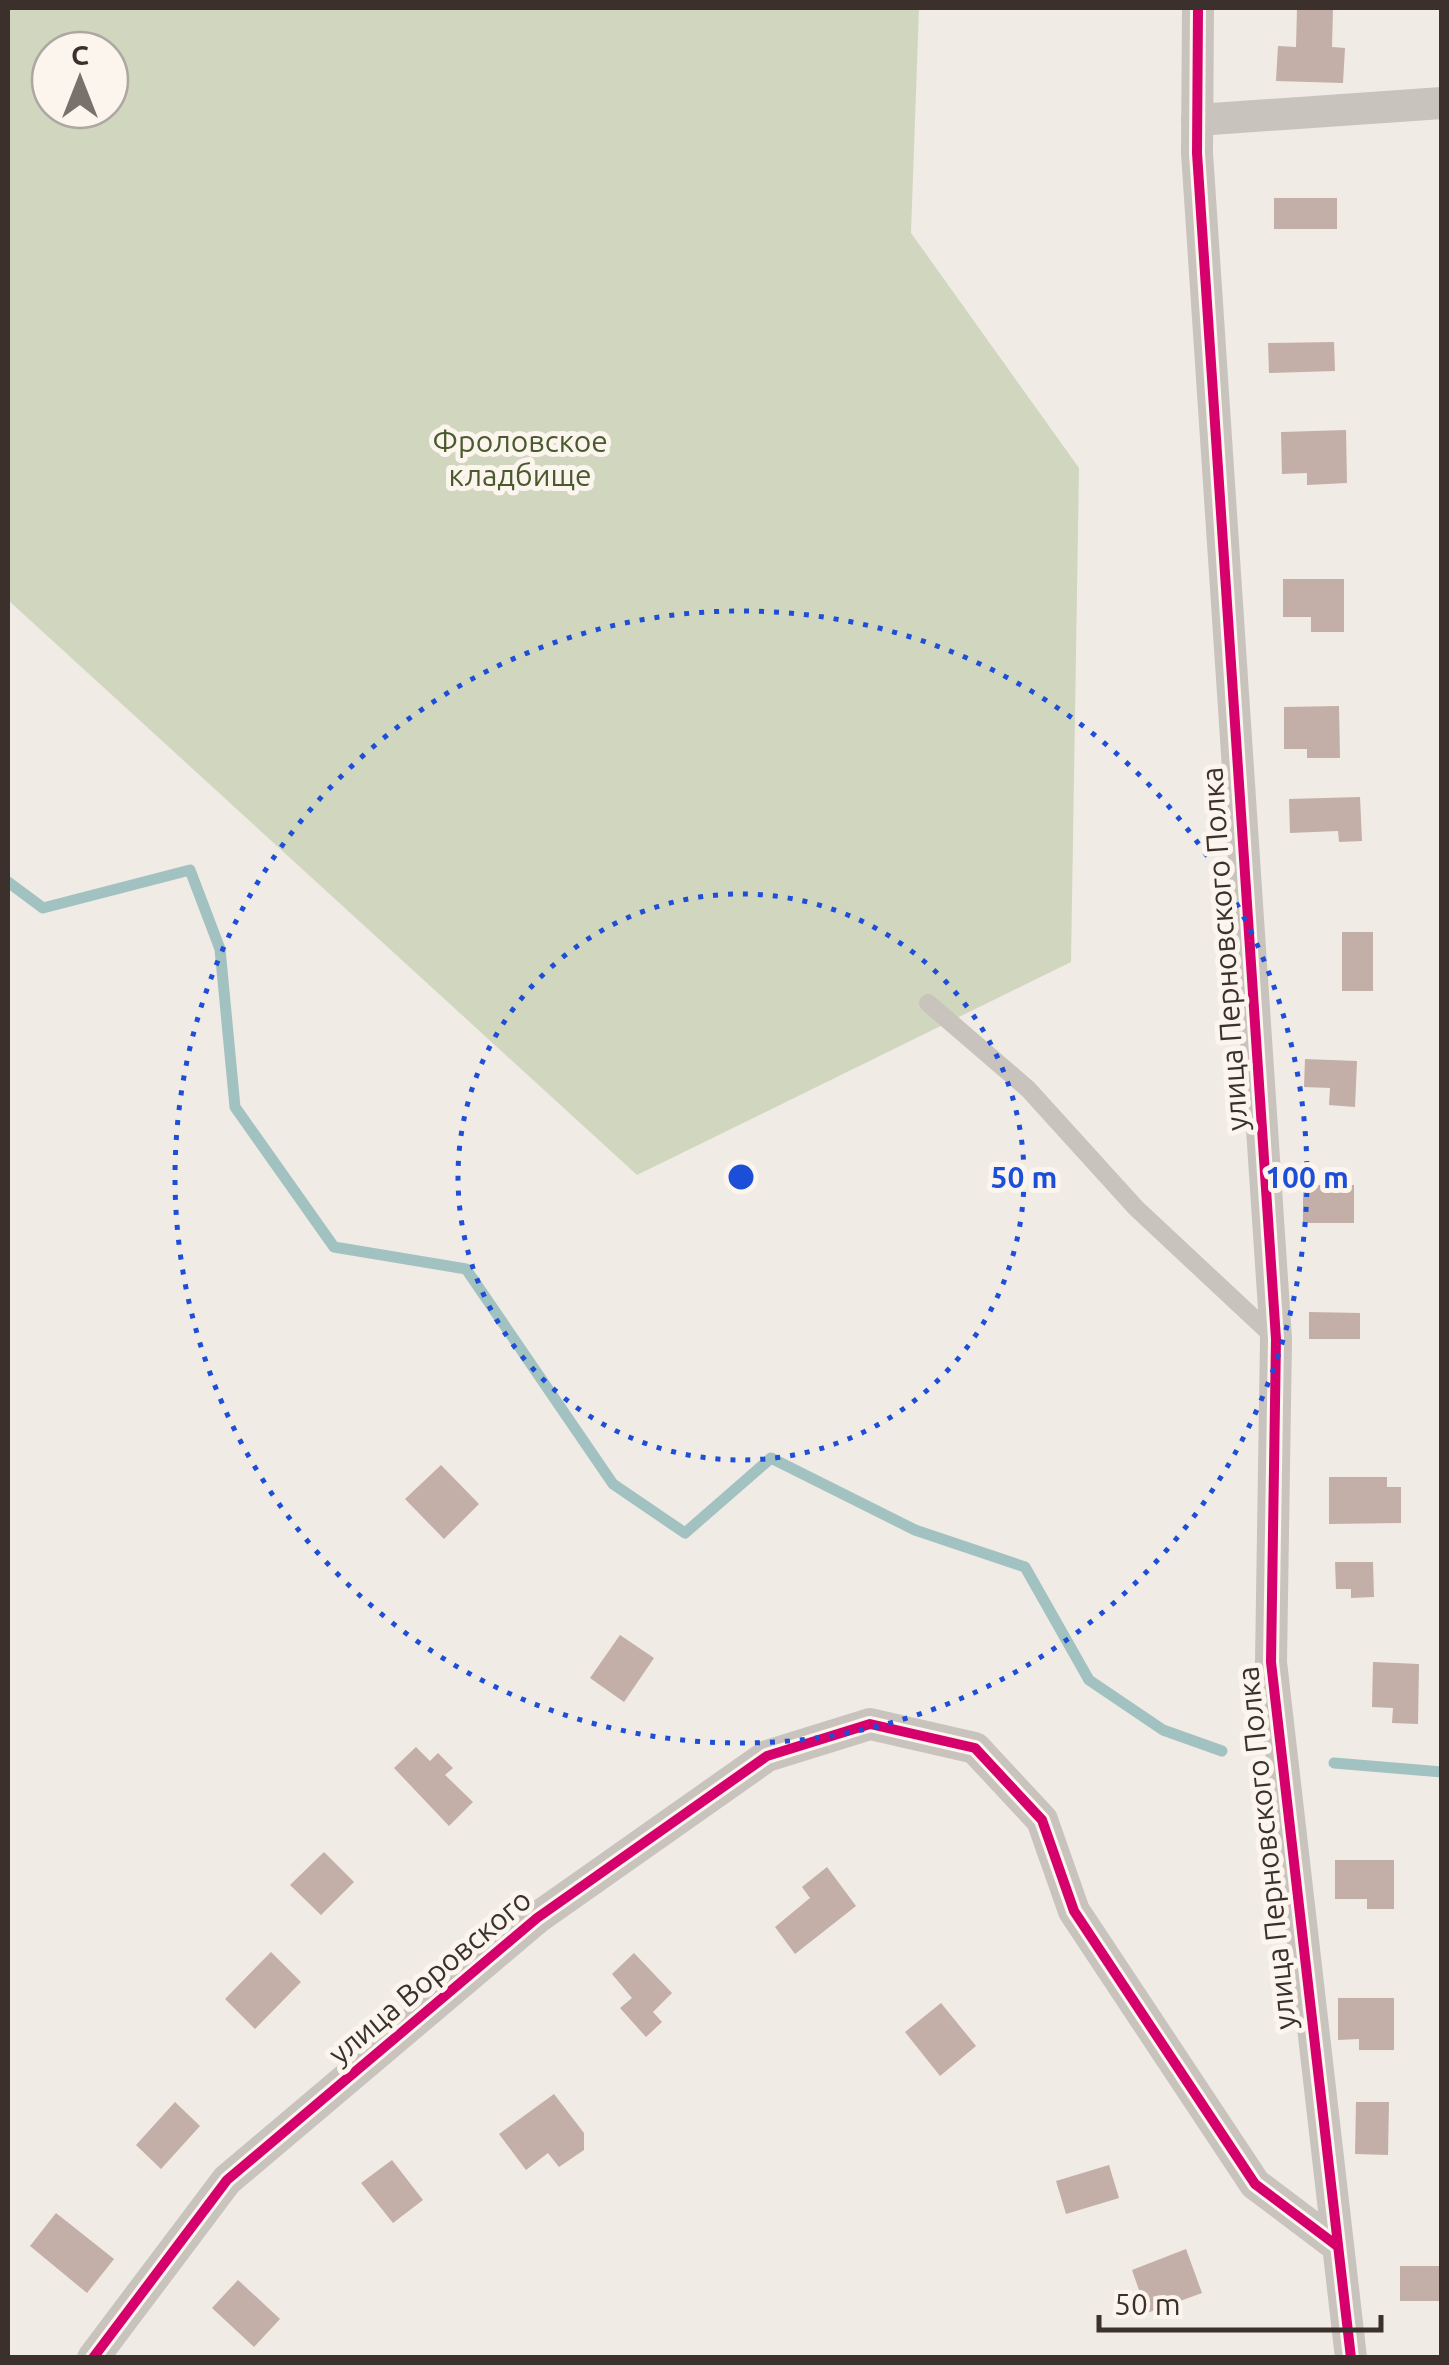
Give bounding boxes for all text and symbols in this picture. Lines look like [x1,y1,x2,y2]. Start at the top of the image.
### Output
north arrow [30,30,130,130]
text: С [71,39,89,70]
park label: Фроловское кладбище [432,424,608,492]
street label: улица Перновского Полка [1194,766,1254,1132]
centre of rings [723,1159,759,1195]
text: 50 m [991,1160,1057,1194]
text: 100 m [1265,1160,1349,1194]
street label: улица Перновского Полка [1230,1665,1302,2031]
street label: улица Воровского [321,1882,537,2071]
scale bar [1099,2270,1382,2332]
text: 50 m [1114,2287,1181,2321]

